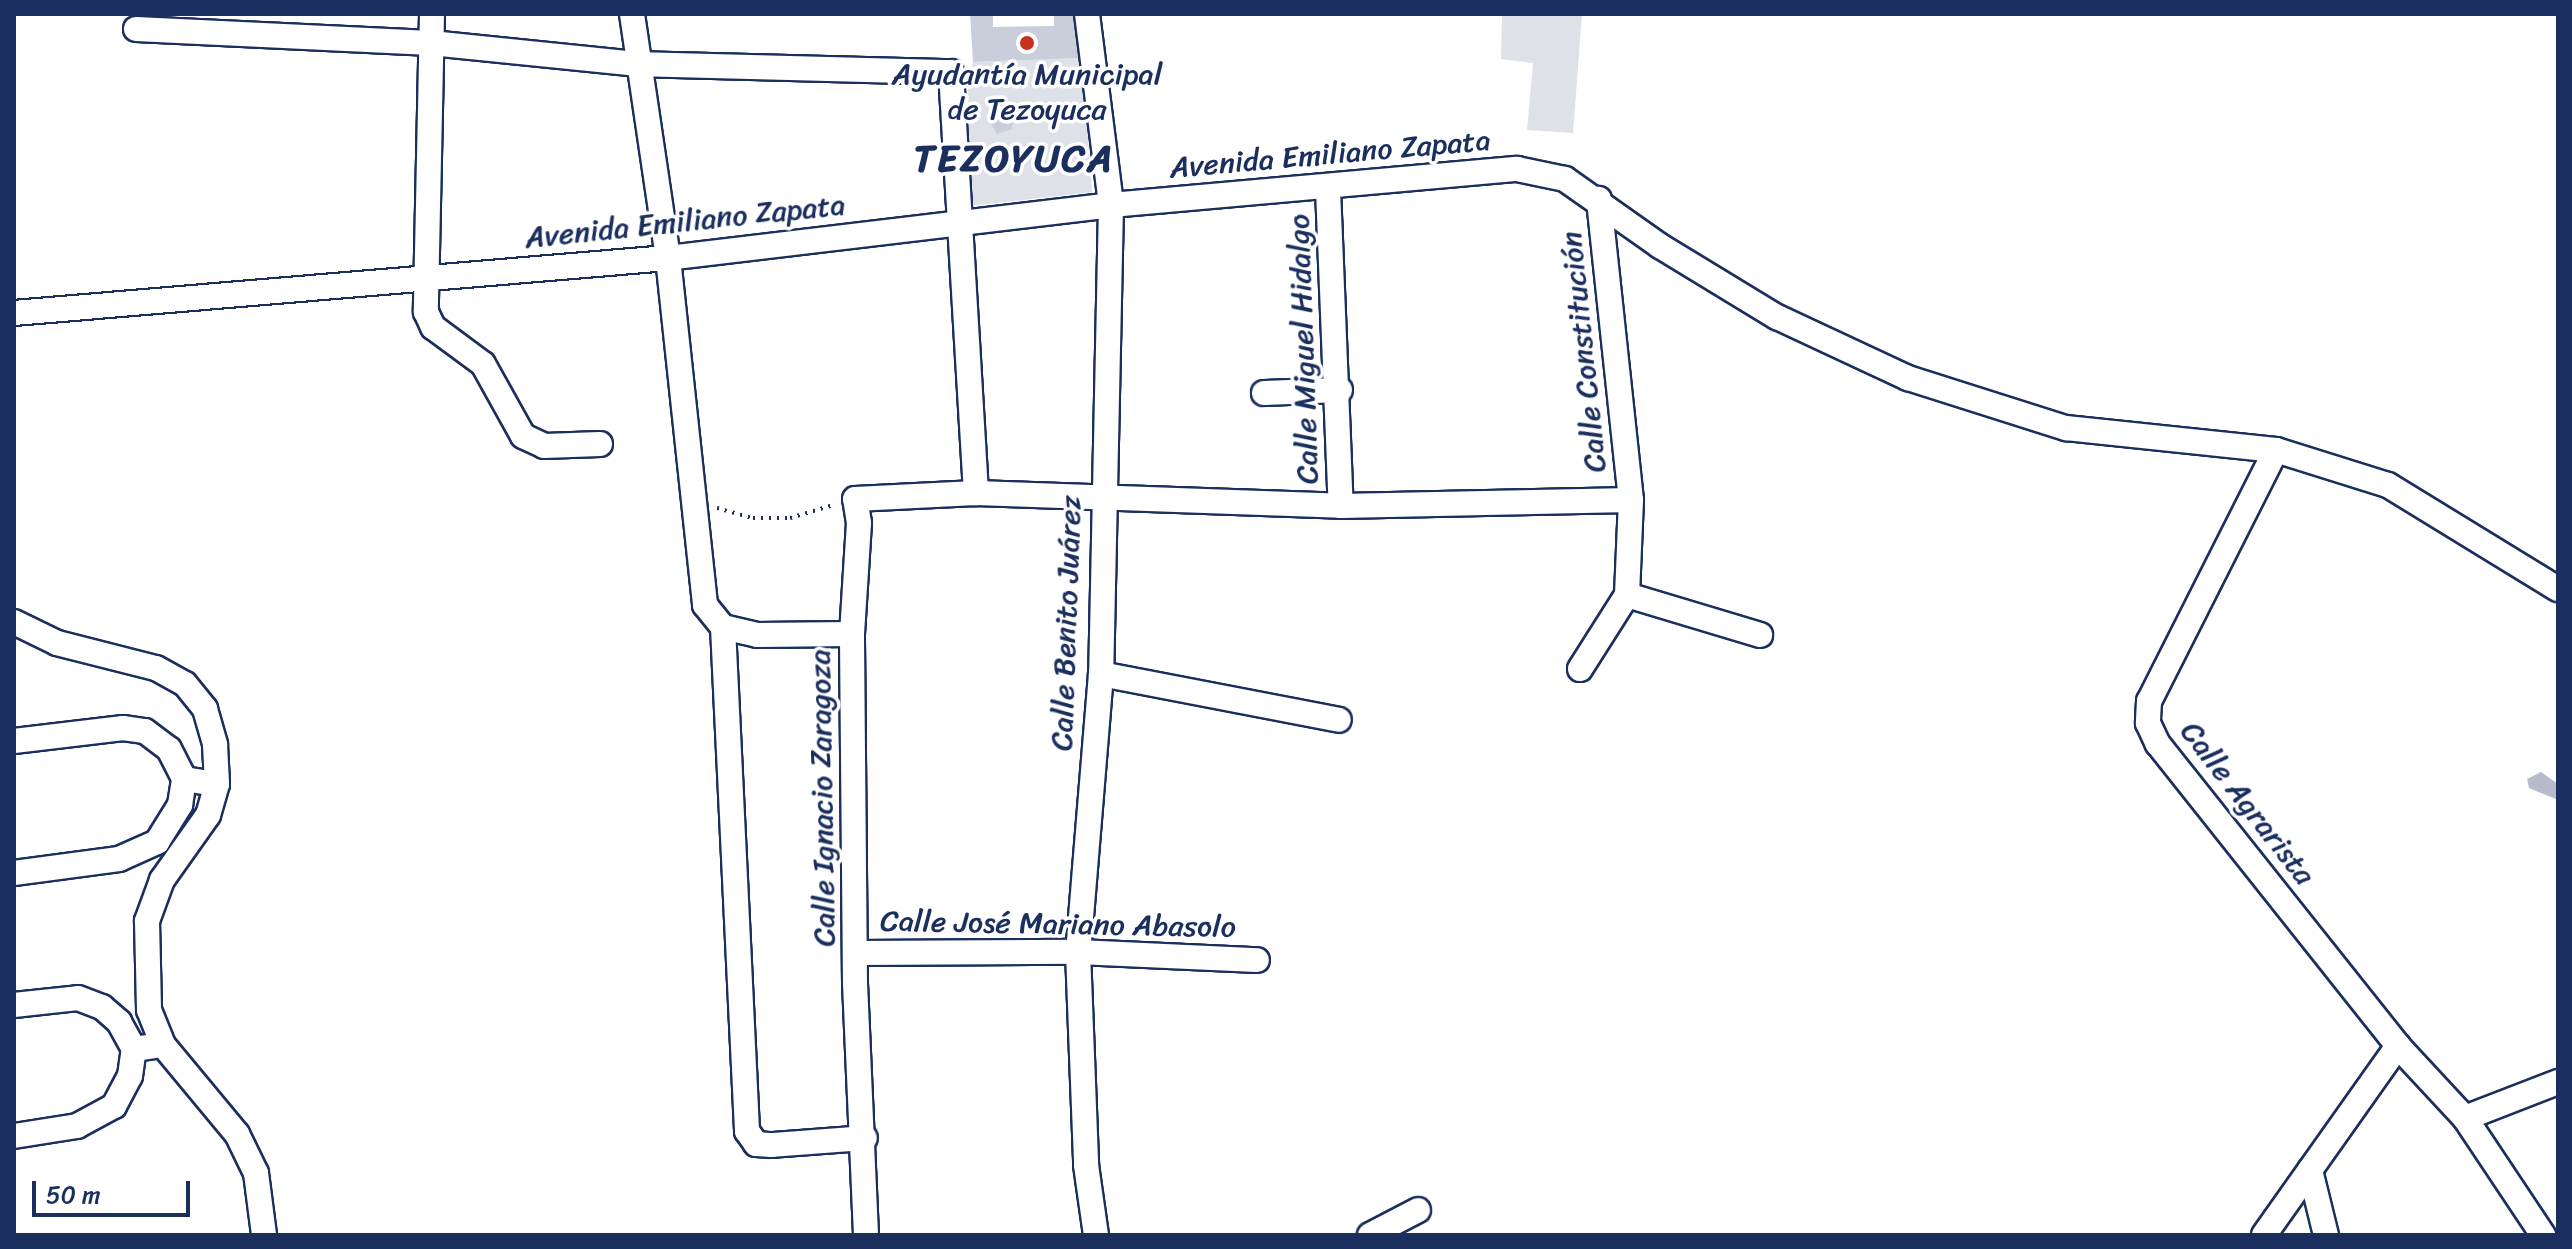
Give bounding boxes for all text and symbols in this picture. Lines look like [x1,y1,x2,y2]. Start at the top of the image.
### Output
marker: Ayudantía Municipal de Tezoyuca [1018,34,1036,52]
place label: Ayudantía Municipal de Tezoyuca [892,56,1162,126]
street label: Avenida Emiliano Zapata [1168,122,1492,186]
district label: TEZOYUCA [915,136,1113,182]
street label: Avenida Emiliano Zapata [523,186,847,256]
street label: Calle Miguel Hidalgo [1280,215,1326,483]
street label: Calle Constitución [1552,230,1614,474]
street label: Calle Benito Juárez [1044,495,1088,751]
street label: Calle Ignacio Zaragoza [801,650,843,946]
street label: Calle Agrarista [2173,714,2323,892]
street label: Calle José Mariano Abasolo [878,903,1238,945]
scale bar [36,1165,194,1215]
text: 50 m [46,1174,101,1216]

